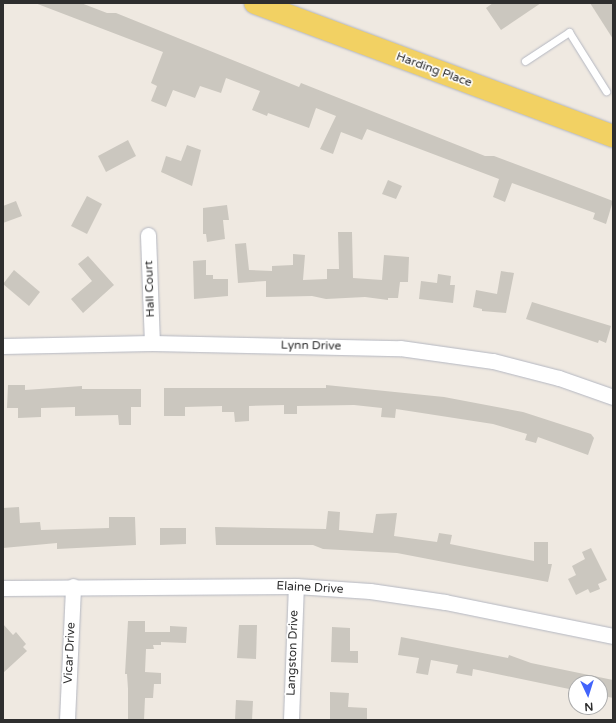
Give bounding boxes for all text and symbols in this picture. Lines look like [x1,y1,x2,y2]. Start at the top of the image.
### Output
street label: Harding Place [394,50,474,90]
street label: Hall Court [142,260,158,318]
street label: Lynn Drive [281,338,341,354]
street label: Elaine Drive [276,579,344,597]
street label: Langston Drive [284,610,302,696]
street label: Vicar Drive [61,622,79,684]
north arrow [568,675,608,715]
text: N [584,700,594,713]

